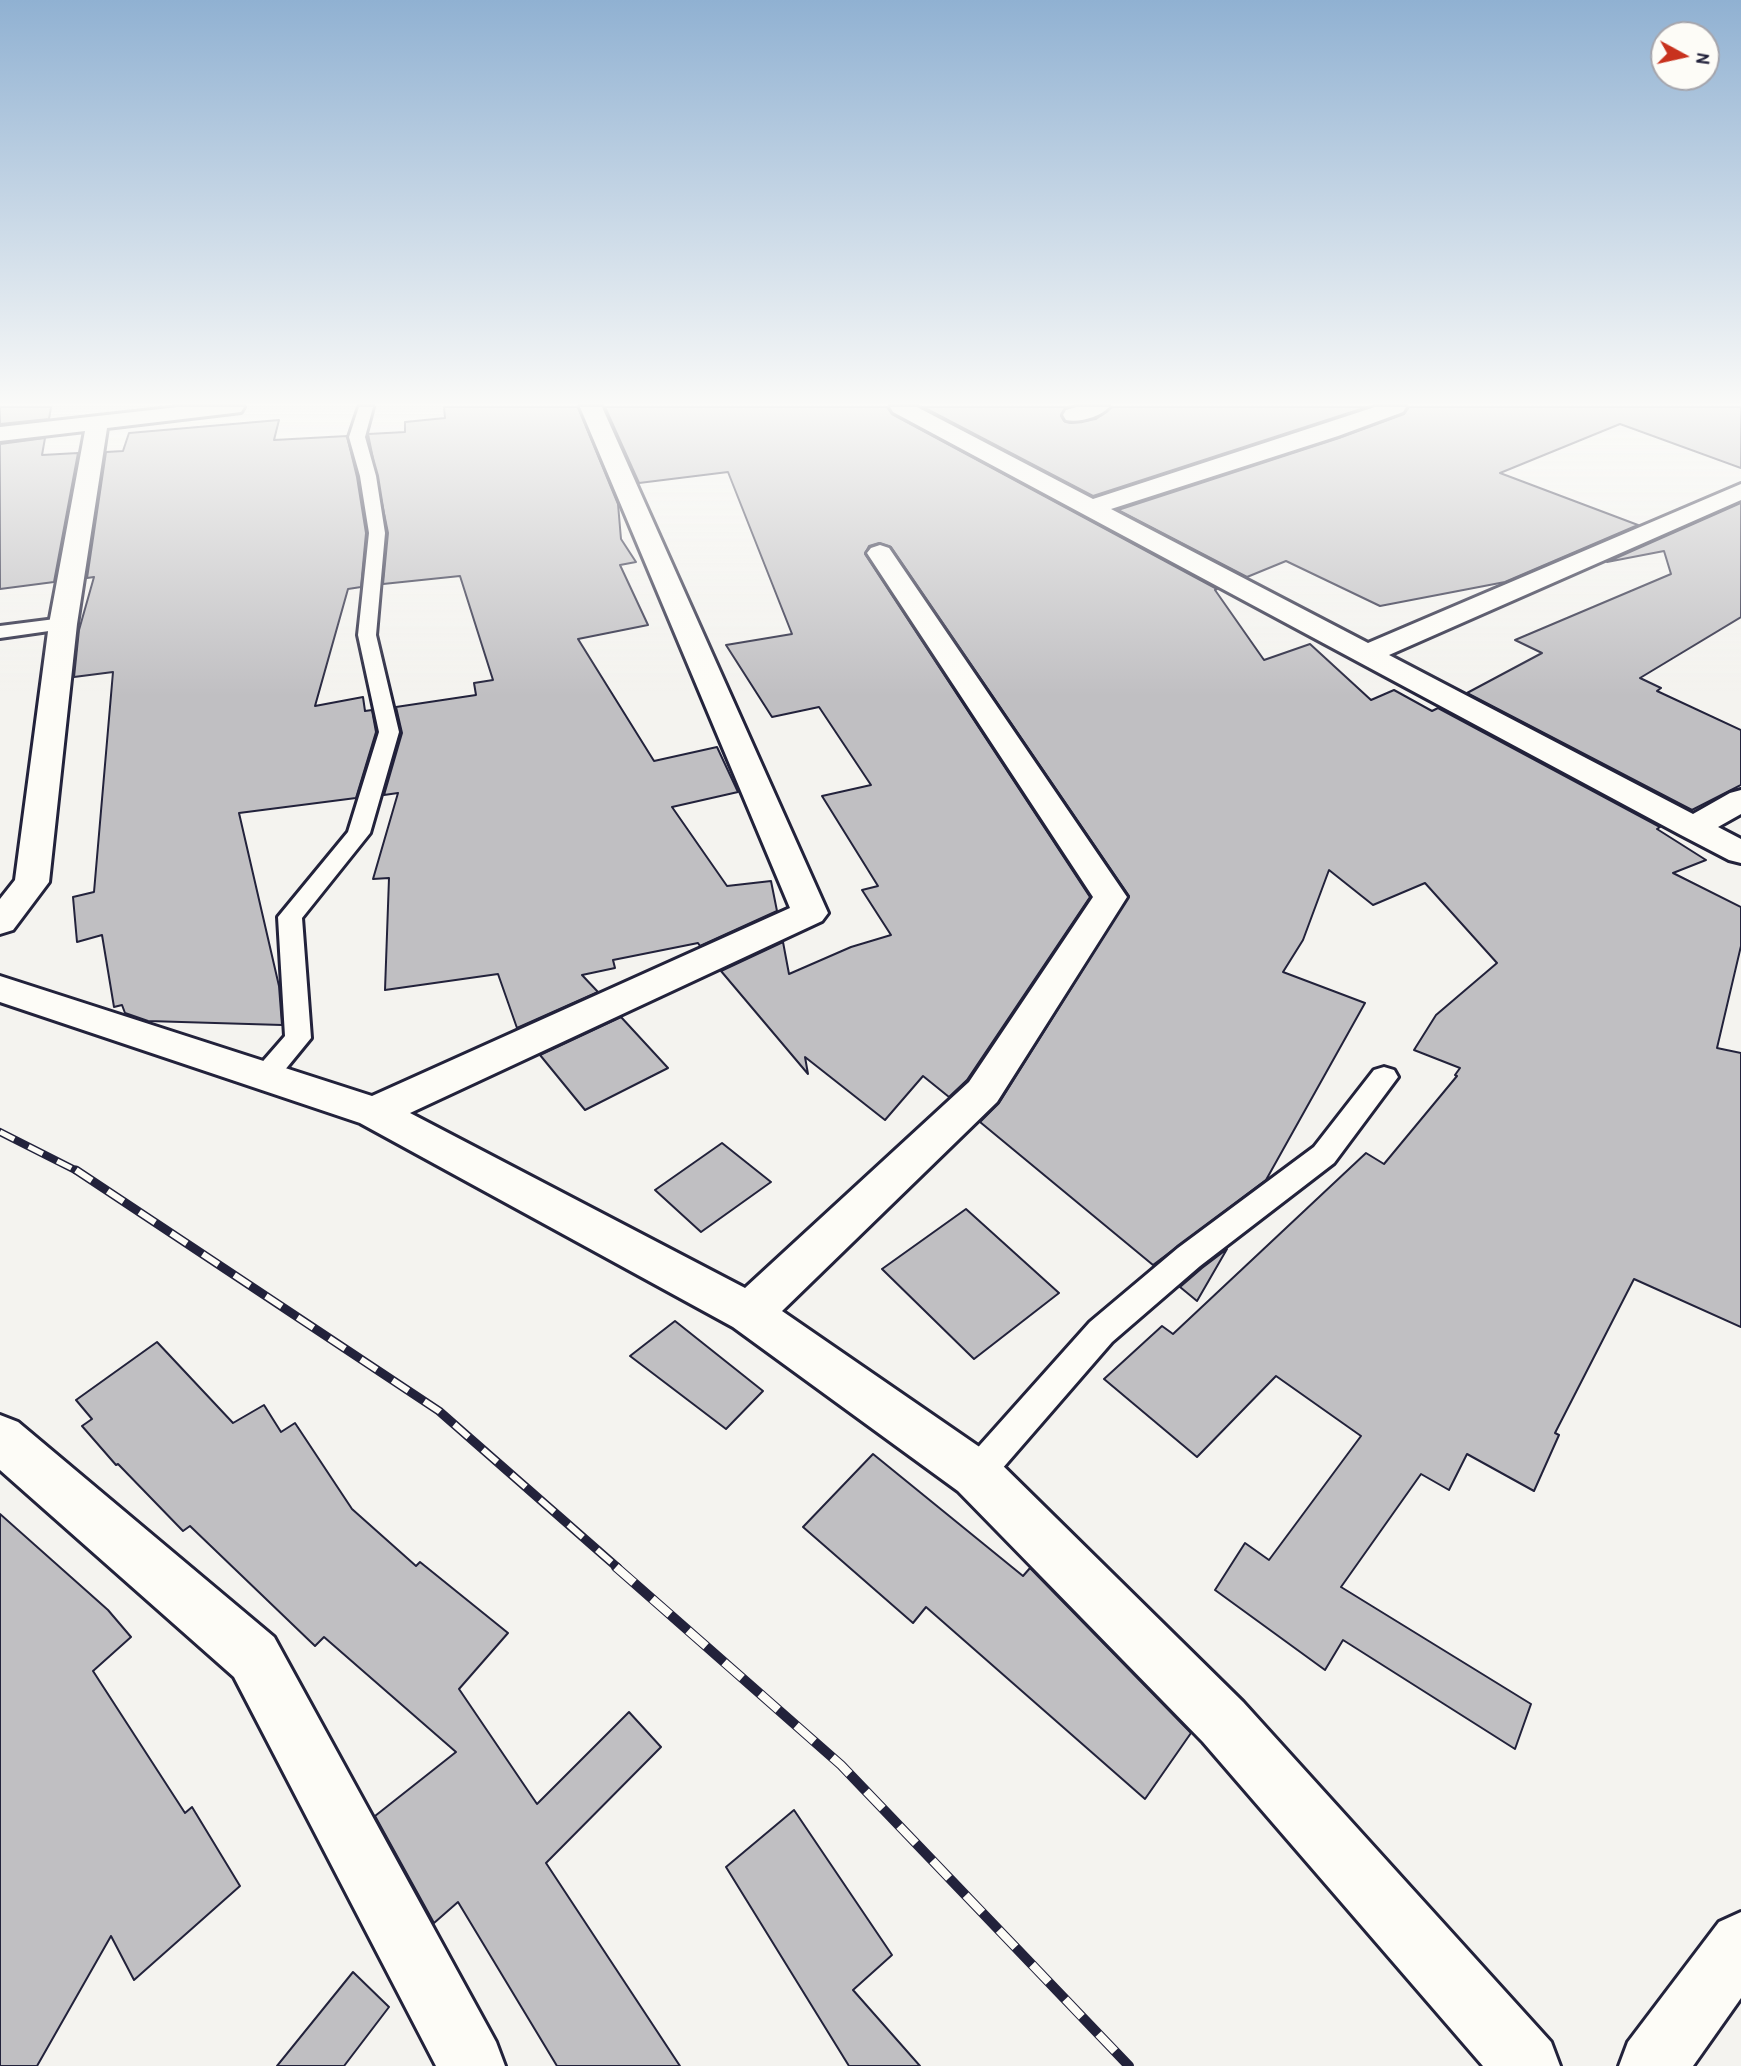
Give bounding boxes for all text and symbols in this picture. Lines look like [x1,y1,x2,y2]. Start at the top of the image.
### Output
north arrow [1650,21,1720,91]
text: N [1690,52,1717,65]

